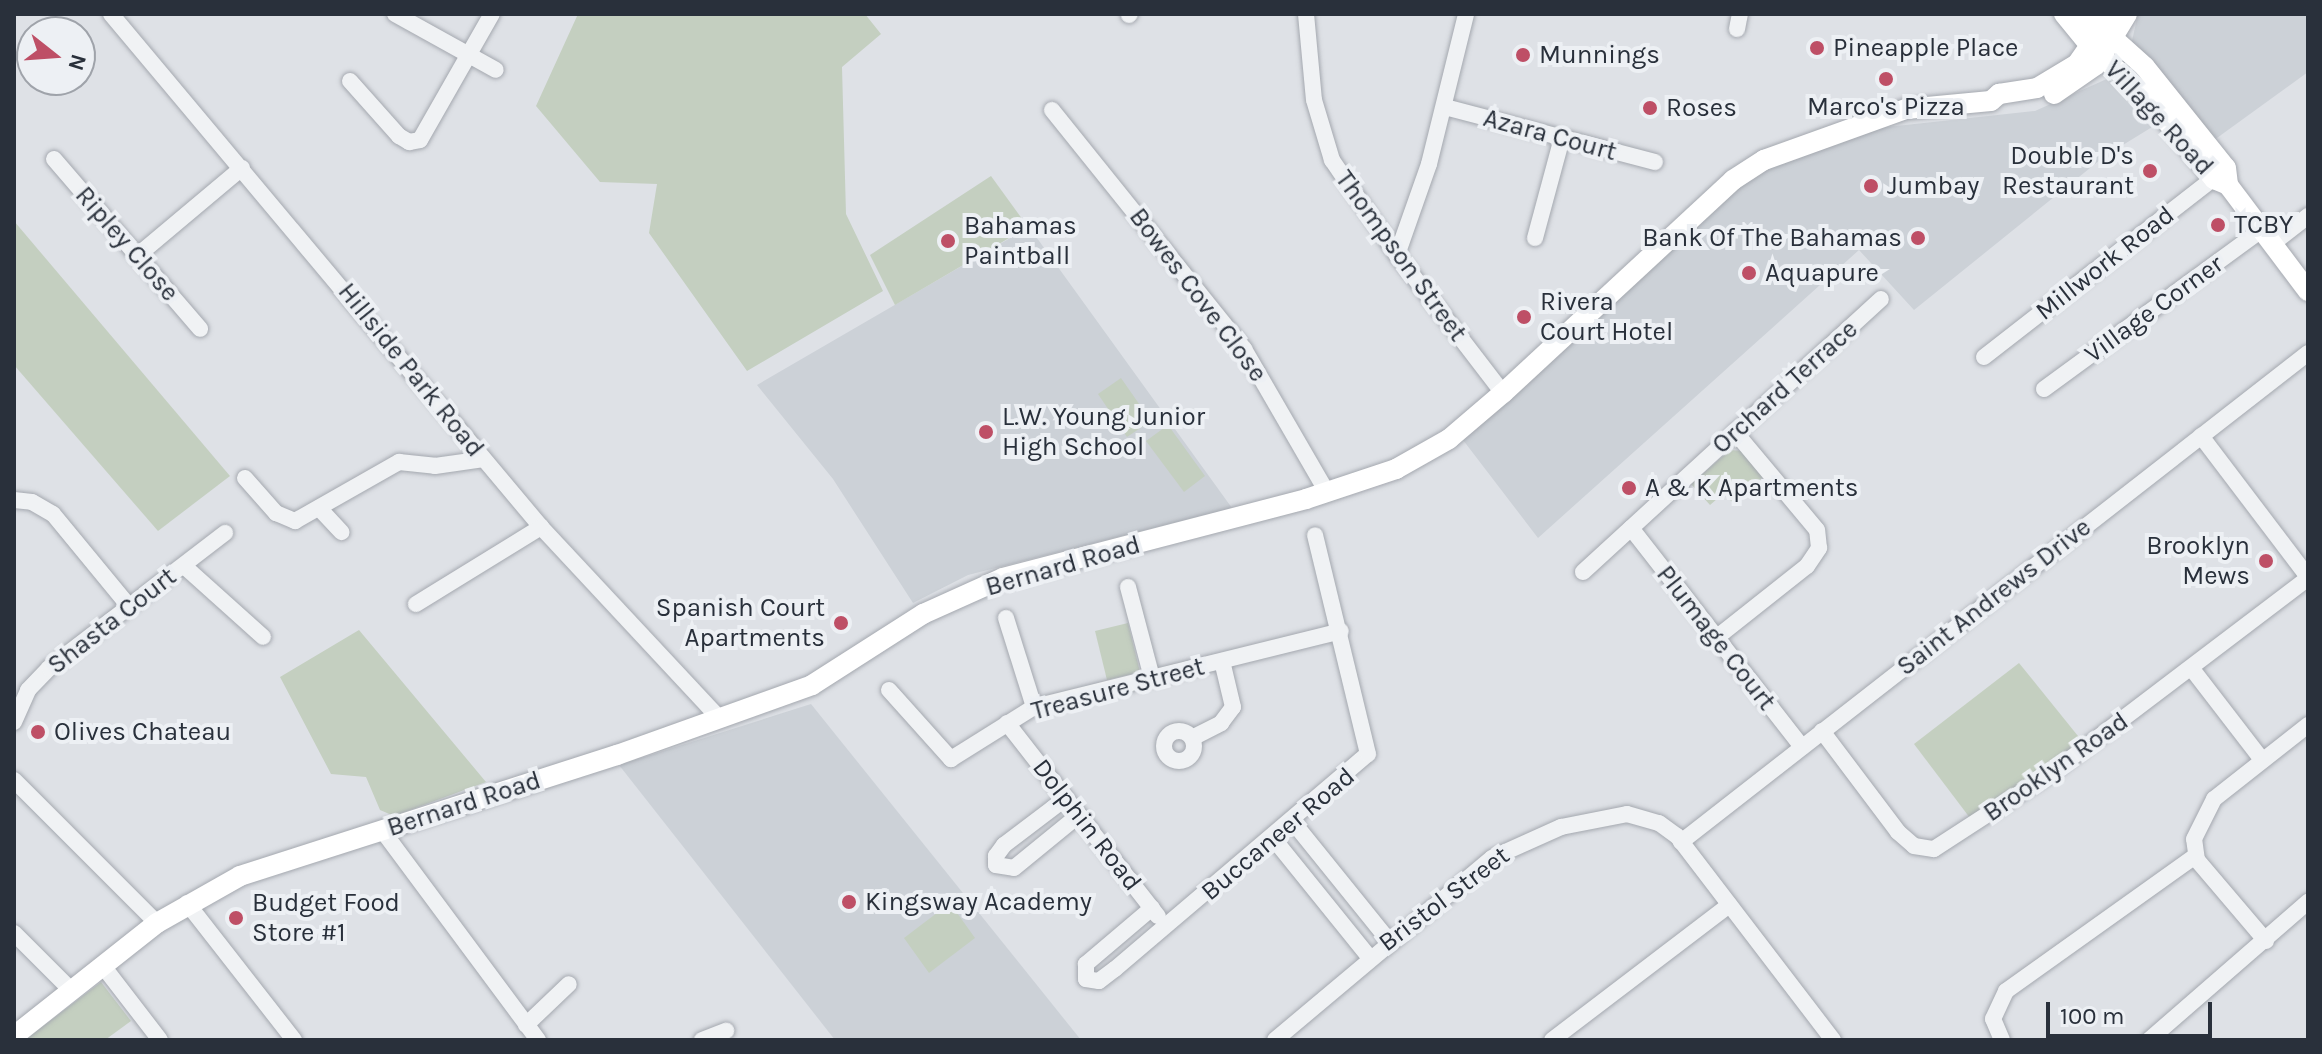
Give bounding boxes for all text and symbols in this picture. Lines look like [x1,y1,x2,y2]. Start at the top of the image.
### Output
north arrow [16,16,96,96]
place label: Pineapple Place [1833,32,2018,64]
place label: Munnings [1539,39,1660,71]
marker: Pineapple Place [1808,39,1826,57]
marker: Munnings [1514,46,1532,64]
text: N [62,51,92,74]
street label: Village Road [2098,54,2220,182]
marker: Marco's Pizza [1877,70,1895,88]
place label: Marco's Pizza [1807,91,1965,123]
place label: Roses [1666,92,1737,124]
marker: Roses [1641,99,1659,117]
street label: Azara Court [1480,102,1620,168]
place label: Double D's Restaurant [2002,140,2134,202]
marker: Double D's Restaurant [2141,162,2159,180]
street label: Thompson Street [1329,164,1473,348]
place label: Jumbay [1887,170,1979,202]
marker: Jumbay [1862,177,1880,195]
street label: Ripley Close [69,180,185,308]
street label: Millwork Road [2029,199,2181,327]
street label: Bowes Cove Close [1122,202,1274,388]
place label: TCBY [2234,209,2293,241]
place label: Bahamas Paintball [964,210,1077,272]
marker: TCBY [2209,216,2227,234]
place label: Bank Of The Bahamas [1642,222,1902,254]
marker: Bank Of The Bahamas [1909,229,1927,247]
marker: Bahamas Paintball [939,232,957,250]
street label: Village Corner [2079,248,2229,370]
place label: Aquapure [1765,257,1879,289]
marker: Aquapure [1740,264,1758,282]
street label: Hillside Park Road [331,277,491,463]
place label: Rivera Court Hotel [1540,286,1673,348]
marker: Rivera Court Hotel [1515,308,1533,326]
street label: Orchard Terrace [1706,314,1864,460]
place label: L.W. Young Junior High School [1002,401,1205,462]
marker: L.W. Young Junior High School [977,423,995,441]
place label: A & K Apartments [1645,472,1858,504]
marker: A & K Apartments [1620,479,1638,497]
street label: Saint Andrews Drive [1891,512,2097,682]
street label: Bernard Road [982,529,1144,603]
place label: Brooklyn Mews [2146,530,2250,592]
marker: Brooklyn Mews [2257,552,2275,570]
street label: Plumage Court [1650,559,1782,717]
street label: Shasta Court [41,561,183,681]
place label: Spanish Court Apartments [656,592,825,654]
marker: Spanish Court Apartments [832,614,850,632]
street label: Treasure Street [1028,651,1208,727]
street label: Brooklyn Road [1978,706,2134,828]
place label: Olives Chateau [54,716,231,748]
marker: Olives Chateau [29,723,47,741]
street label: Dolphin Road [1026,753,1148,897]
street label: Buccaneer Road [1195,761,1361,907]
street label: Bernard Road [383,764,545,844]
street label: Bristol Street [1372,840,1516,958]
place label: Kingsway Academy [865,886,1092,918]
place label: Budget Food Store #1 [252,887,400,948]
marker: Kingsway Academy [840,893,858,911]
marker: Budget Food Store #1 [227,909,245,927]
scale bar [2050,986,2216,1036]
text: 100 m [2060,1002,2125,1030]

